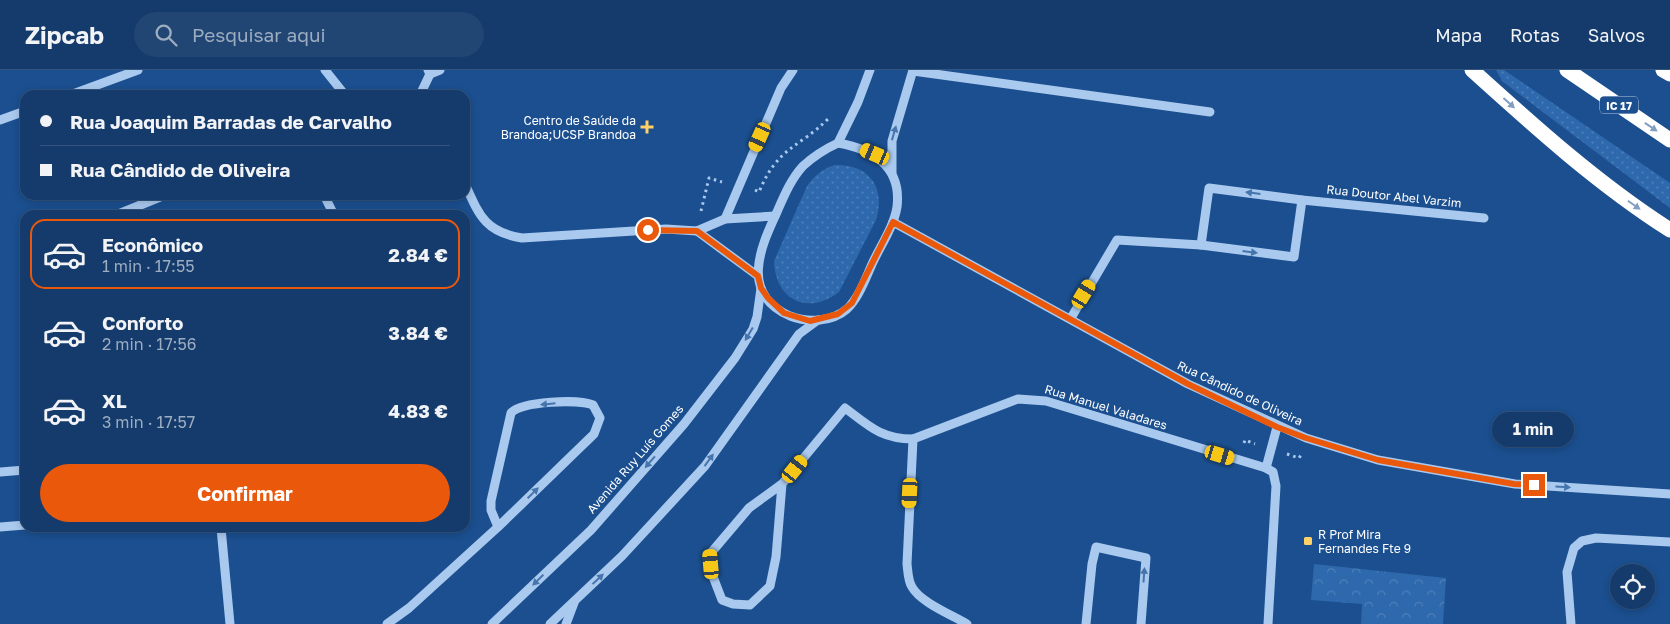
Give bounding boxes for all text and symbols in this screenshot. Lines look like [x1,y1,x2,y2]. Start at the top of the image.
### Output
search box [134,12,484,57]
text: Zipcab [25,20,104,49]
icon: search [152,21,180,49]
text: Pesquisar aqui [192,23,326,46]
text: Mapa [1435,24,1482,46]
text: Rotas [1510,24,1560,46]
text: Salvos [1588,24,1645,46]
road number: IC 17 [1600,96,1638,114]
one-way arrow [1502,97,1514,109]
text: Rua Joaquim Barradas de Carvalho [70,110,392,133]
place label: Centro de Saúde da Brandoa;UCSP Brandoa [501,113,636,142]
marker: Centro de Saúde da Brandoa;UCSP Brandoa [640,120,654,134]
car [747,120,772,154]
one-way arrow [1644,122,1658,132]
one-way arrow [891,125,899,140]
car [858,141,891,167]
text: Rua Cândido de Oliveira [70,158,290,181]
street label: Rua Doutor Abel Varzim [1326,181,1462,211]
one-way arrow [1245,189,1261,197]
one-way arrow [1628,200,1641,210]
route start [637,219,659,241]
icon: car [42,232,87,277]
text: Econômico [102,233,203,256]
text: 2.84 € [388,243,448,266]
one-way arrow [1242,248,1258,256]
text: 1 min · 17:55 [102,256,194,276]
car [1069,277,1098,311]
icon: car [42,310,87,355]
text: Conforto [102,311,183,334]
text: 3.84 € [388,321,448,344]
one-way arrow [745,328,754,341]
text: 2 min · 17:56 [102,334,196,354]
street label: Rua Cândido de Oliveira [1175,357,1305,429]
street label: Rua Manuel Valadares [1043,381,1169,433]
icon: car [42,388,87,433]
text: XL [102,389,127,412]
text: 4.83 € [388,399,448,422]
one-way arrow [540,400,556,408]
street label: Avenida Ruy Luís Gomes [584,401,686,517]
text: 3 min · 17:57 [102,412,195,432]
callout: 1 min [1493,412,1575,448]
text: 1 min [1513,419,1553,439]
car [1203,443,1236,467]
one-way arrow [704,453,714,467]
car [779,453,810,485]
one-way arrow [644,456,656,468]
button: Confirmar [40,464,450,522]
route end [1523,474,1545,496]
car [901,478,918,508]
one-way arrow [1556,483,1572,491]
one-way arrow [527,487,539,499]
place label: R Prof Mira Fernandes Fte 9 [1318,527,1411,556]
marker: R Prof Mira Fernandes Fte 9 [1302,535,1314,547]
car [702,548,719,580]
map controls [1610,564,1655,609]
button: locate [1610,564,1655,609]
one-way arrow [1141,567,1149,583]
one-way arrow [592,573,604,585]
one-way arrow [532,574,544,586]

